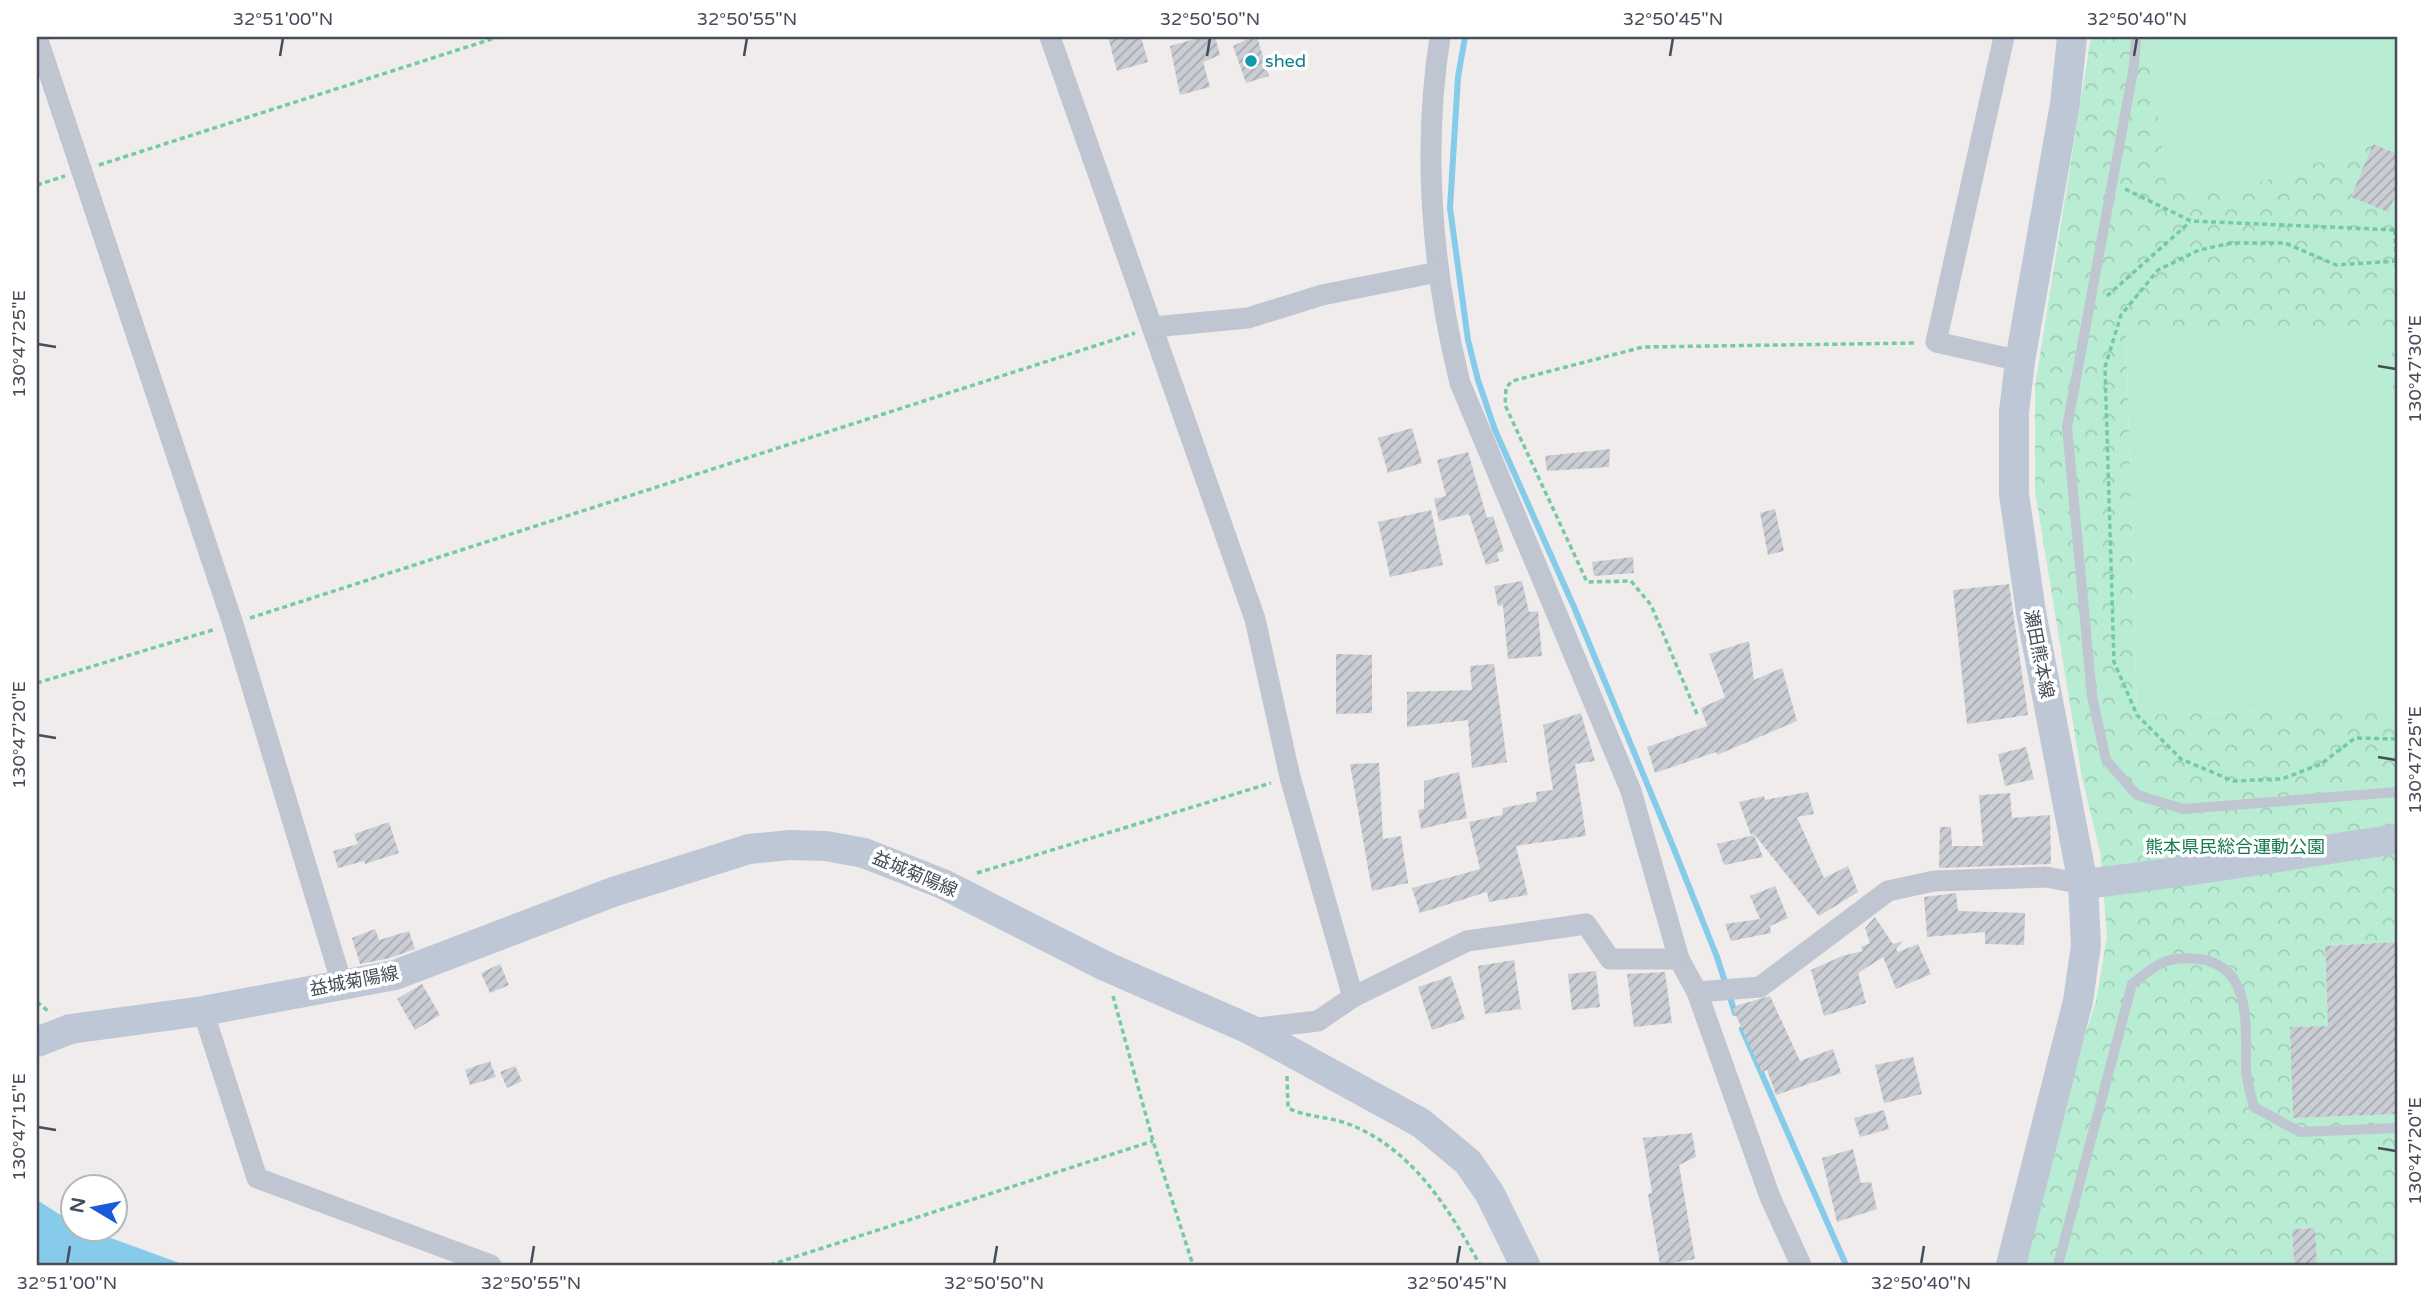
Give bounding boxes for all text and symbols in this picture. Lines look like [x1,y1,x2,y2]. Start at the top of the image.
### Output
text: 32°51'00"N [233,8,333,30]
text: 32°50'55"N [697,8,797,30]
text: 32°50'50"N [1160,8,1260,30]
text: 32°50'45"N [1623,8,1723,30]
text: 32°50'40"N [2087,8,2187,30]
place label: shed [1265,50,1306,72]
marker: shed [1243,53,1259,69]
text: 130°47'25"E [8,290,30,398]
text: 130°47'30"E [2404,315,2426,423]
street label: 瀬田熊本線 [2020,608,2058,700]
text: 130°47'20"E [8,681,30,789]
text: 130°47'25"E [2404,706,2426,814]
park label: 熊本県民総合運動公園 [2145,836,2325,858]
street label: 益城菊陽線 [869,846,961,902]
street label: 益城菊陽線 [308,962,400,1000]
text: 130°47'15"E [8,1073,30,1181]
text: 130°47'20"E [2404,1097,2426,1205]
north arrow [60,1172,130,1242]
text: N [66,1196,90,1215]
text: 32°51'00"N [17,1272,117,1294]
text: 32°50'55"N [481,1272,581,1294]
text: 32°50'50"N [944,1272,1044,1294]
text: 32°50'45"N [1407,1272,1507,1294]
text: 32°50'40"N [1871,1272,1971,1294]

